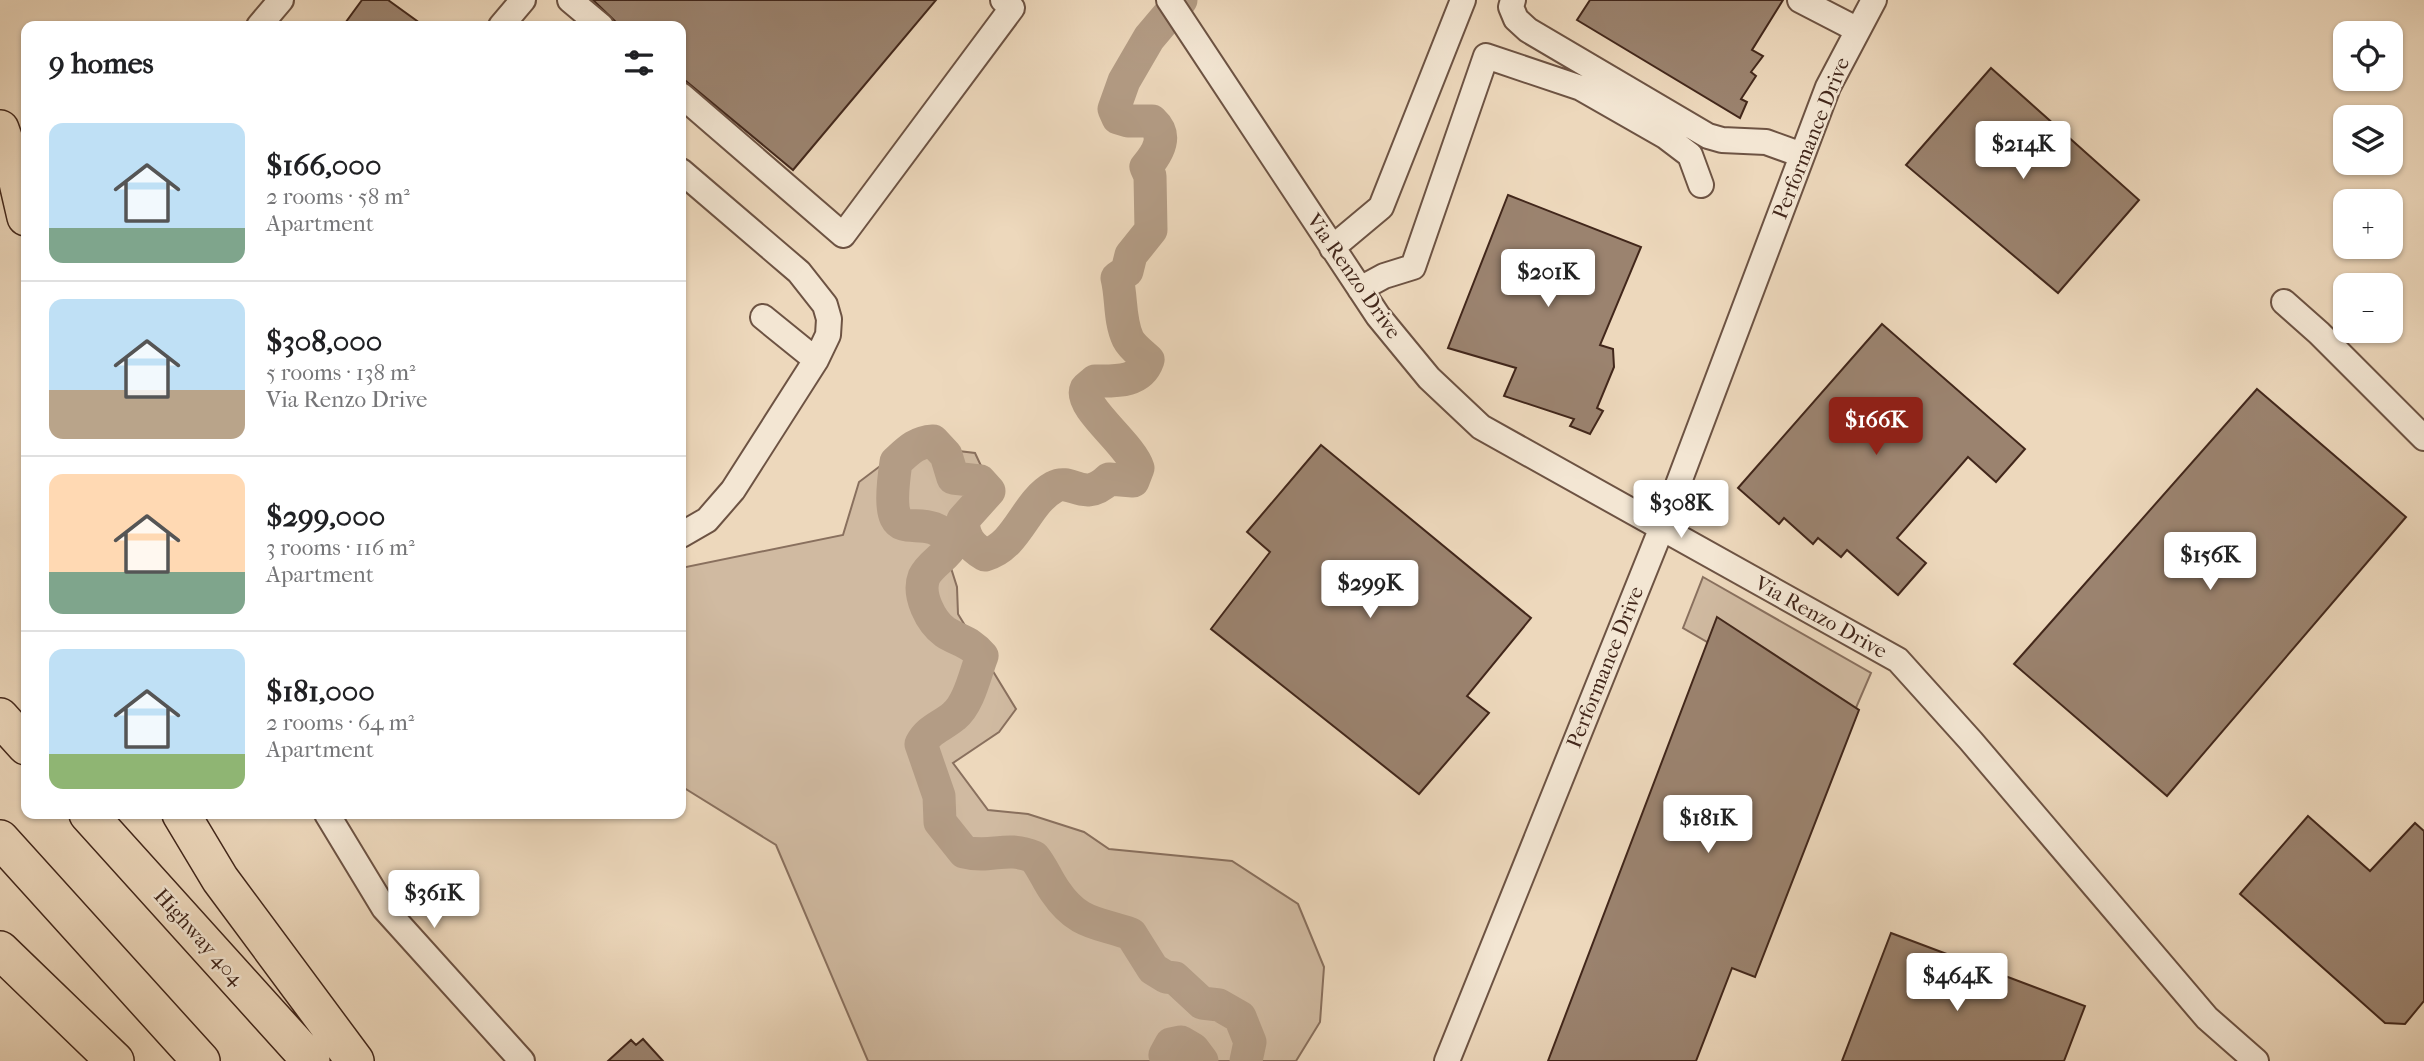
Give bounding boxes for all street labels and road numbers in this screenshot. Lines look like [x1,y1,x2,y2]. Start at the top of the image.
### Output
street label: Performance Drive [1768,54,1854,222]
street label: Via Renzo Drive [1301,208,1406,343]
street label: Via Renzo Drive [1750,570,1891,663]
street label: Performance Drive [1562,583,1648,751]
street label: Highway 404 [149,884,249,991]

